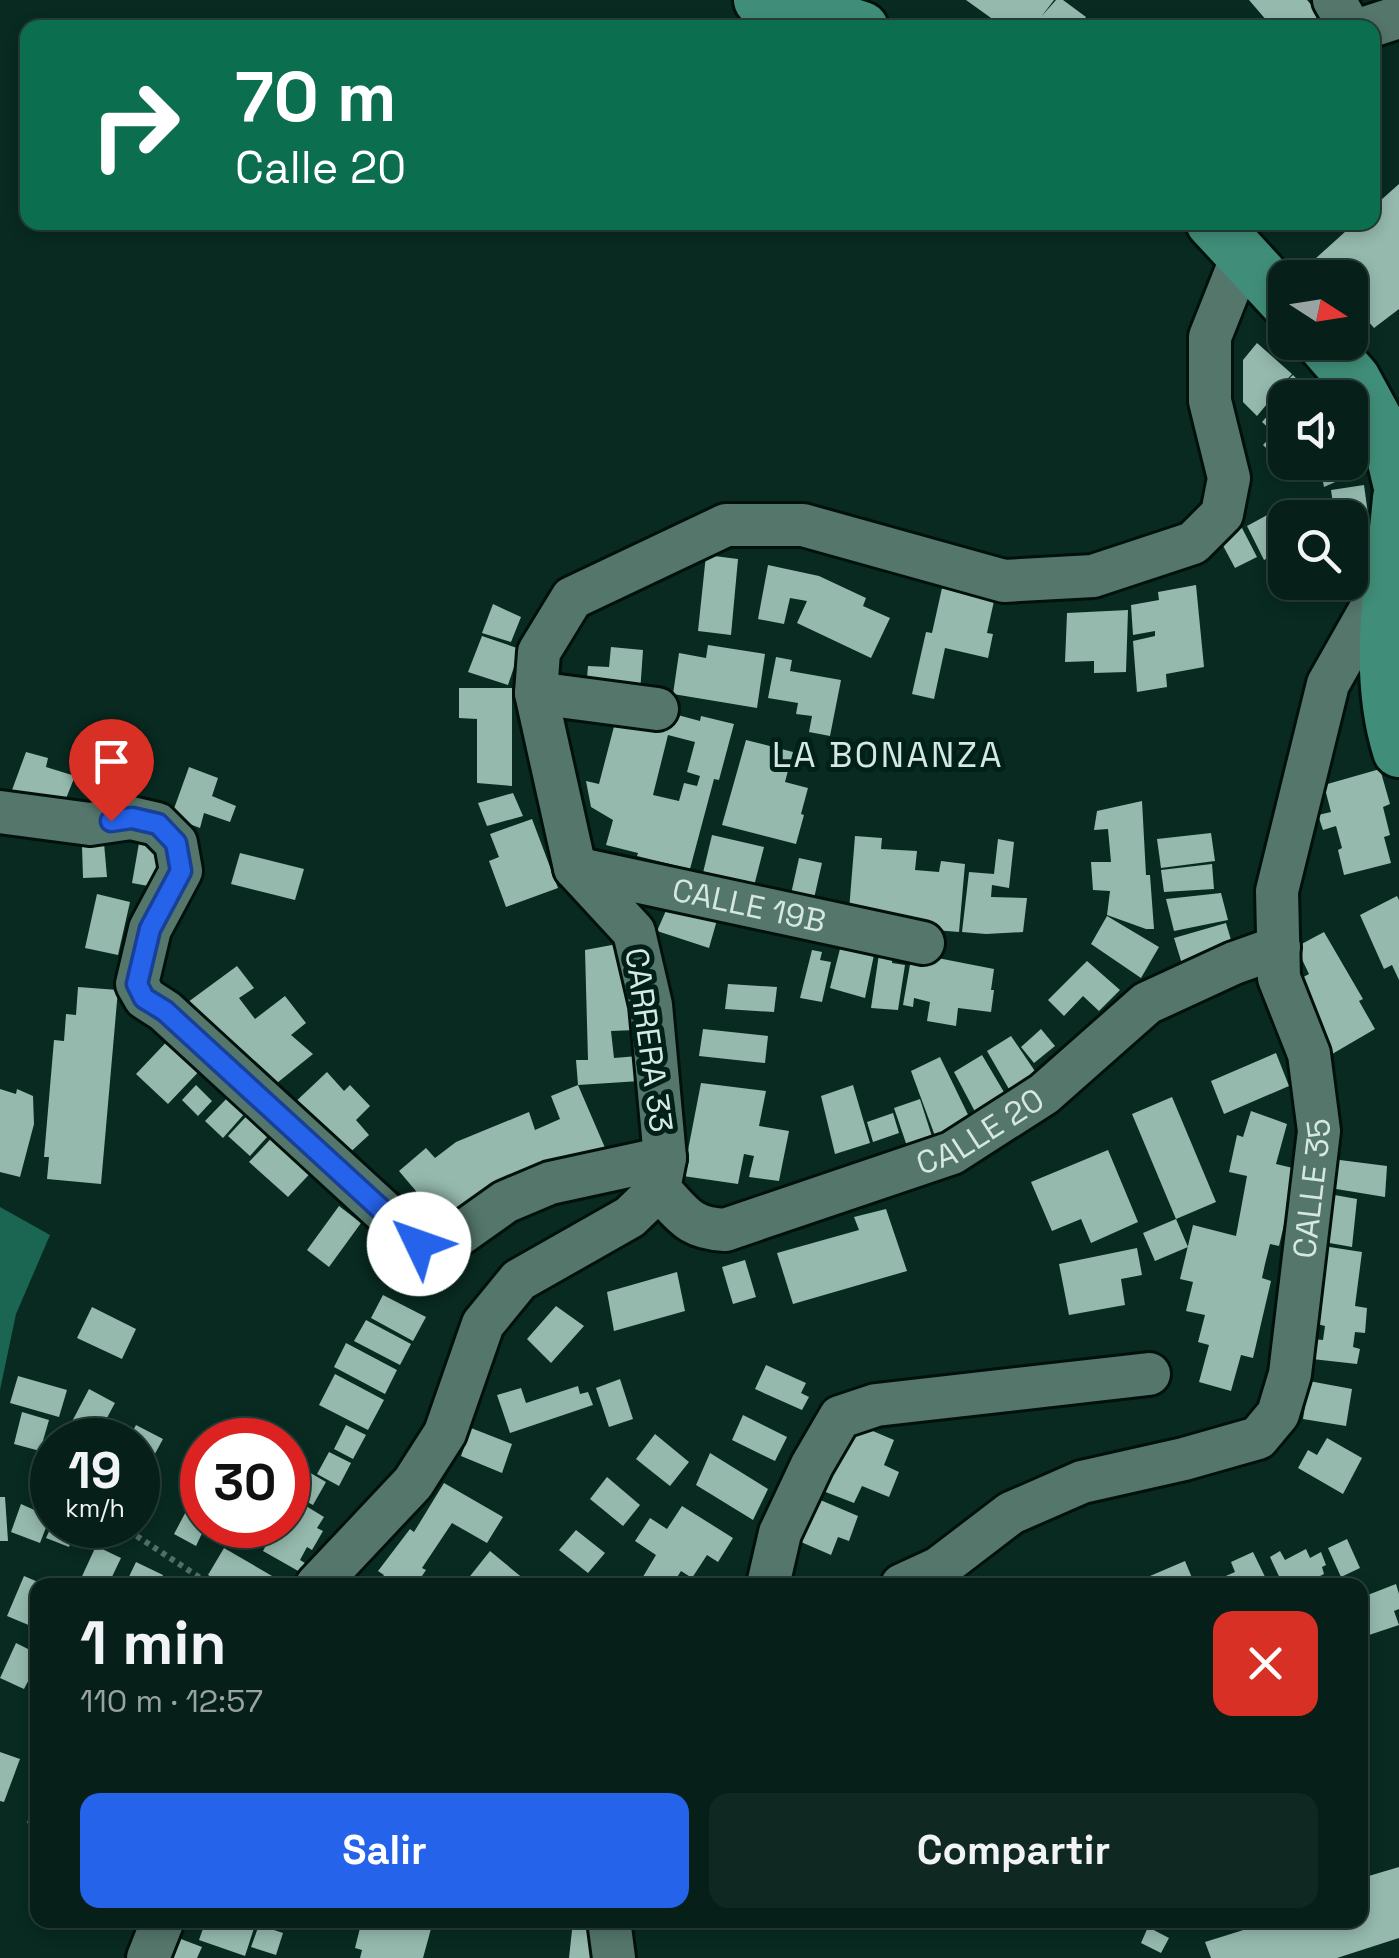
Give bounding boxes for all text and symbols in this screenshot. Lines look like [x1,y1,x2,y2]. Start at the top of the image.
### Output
text: 70 m [235,52,396,141]
icon: right [70,60,200,190]
text: Calle 20 [235,139,406,196]
north arrow [1268,260,1368,360]
map controls [1268,260,1368,600]
button: sound [1268,380,1368,480]
button: search [1268,500,1368,600]
pin [69,719,154,822]
district label: LA BONANZA [772,733,1004,777]
icon: arrive [84,734,139,789]
street label: CALLE 19B [669,870,829,941]
street label: CARRERA 33 [616,945,682,1135]
street label: CALLE 20 [911,1079,1051,1184]
street label: CALLE 35 [1284,1116,1340,1261]
position arrow [367,1192,471,1296]
speed limit sign: 30 [180,1418,310,1548]
text: 19 [68,1439,122,1503]
text: km/h [65,1492,125,1524]
text: 1 min [80,1605,227,1682]
button: close [1213,1611,1318,1716]
text: 110 m · 12:57 [80,1681,263,1721]
button: Salir [80,1793,689,1908]
button: Compartir [709,1793,1318,1908]

